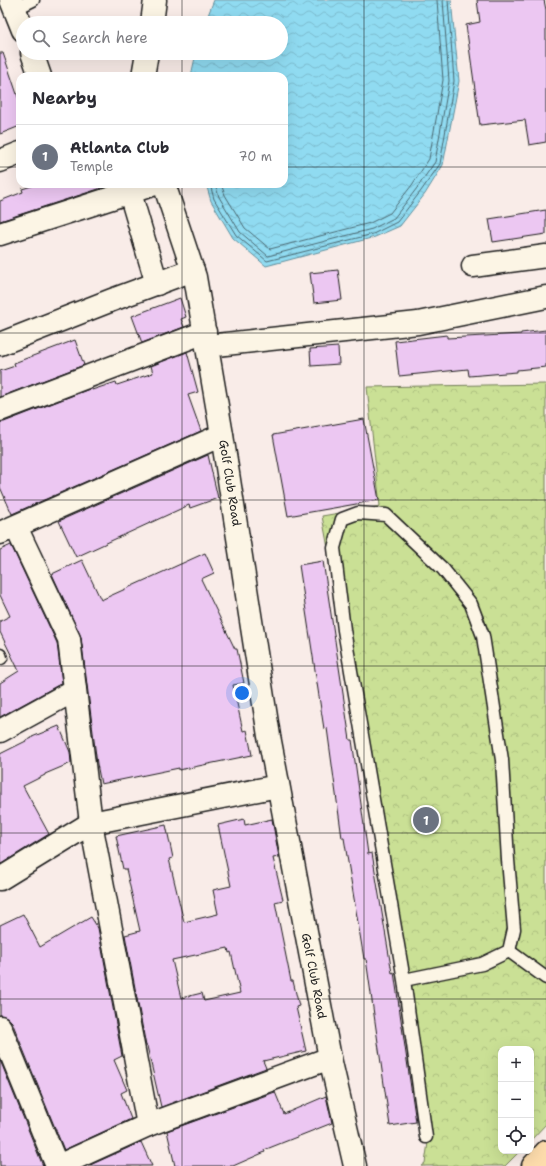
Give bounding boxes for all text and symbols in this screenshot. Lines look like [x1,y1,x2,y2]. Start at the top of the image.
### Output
search box [16,16,288,60]
icon: search [30,27,52,49]
text: Search here [62,28,148,48]
text: Nearby [32,87,97,109]
text: Atlanta Club [70,138,169,158]
text: 1 [42,148,48,165]
text: 70 m [238,148,272,165]
text: Temple [70,158,113,175]
street label: Golf Club Road [215,439,245,528]
your location [232,683,252,703]
pin: 1 [413,805,439,835]
street label: Golf Club Road [298,932,330,1021]
map controls [498,1046,534,1154]
button: + [498,1046,534,1082]
button: − [498,1082,534,1118]
button: locate [498,1118,534,1154]

